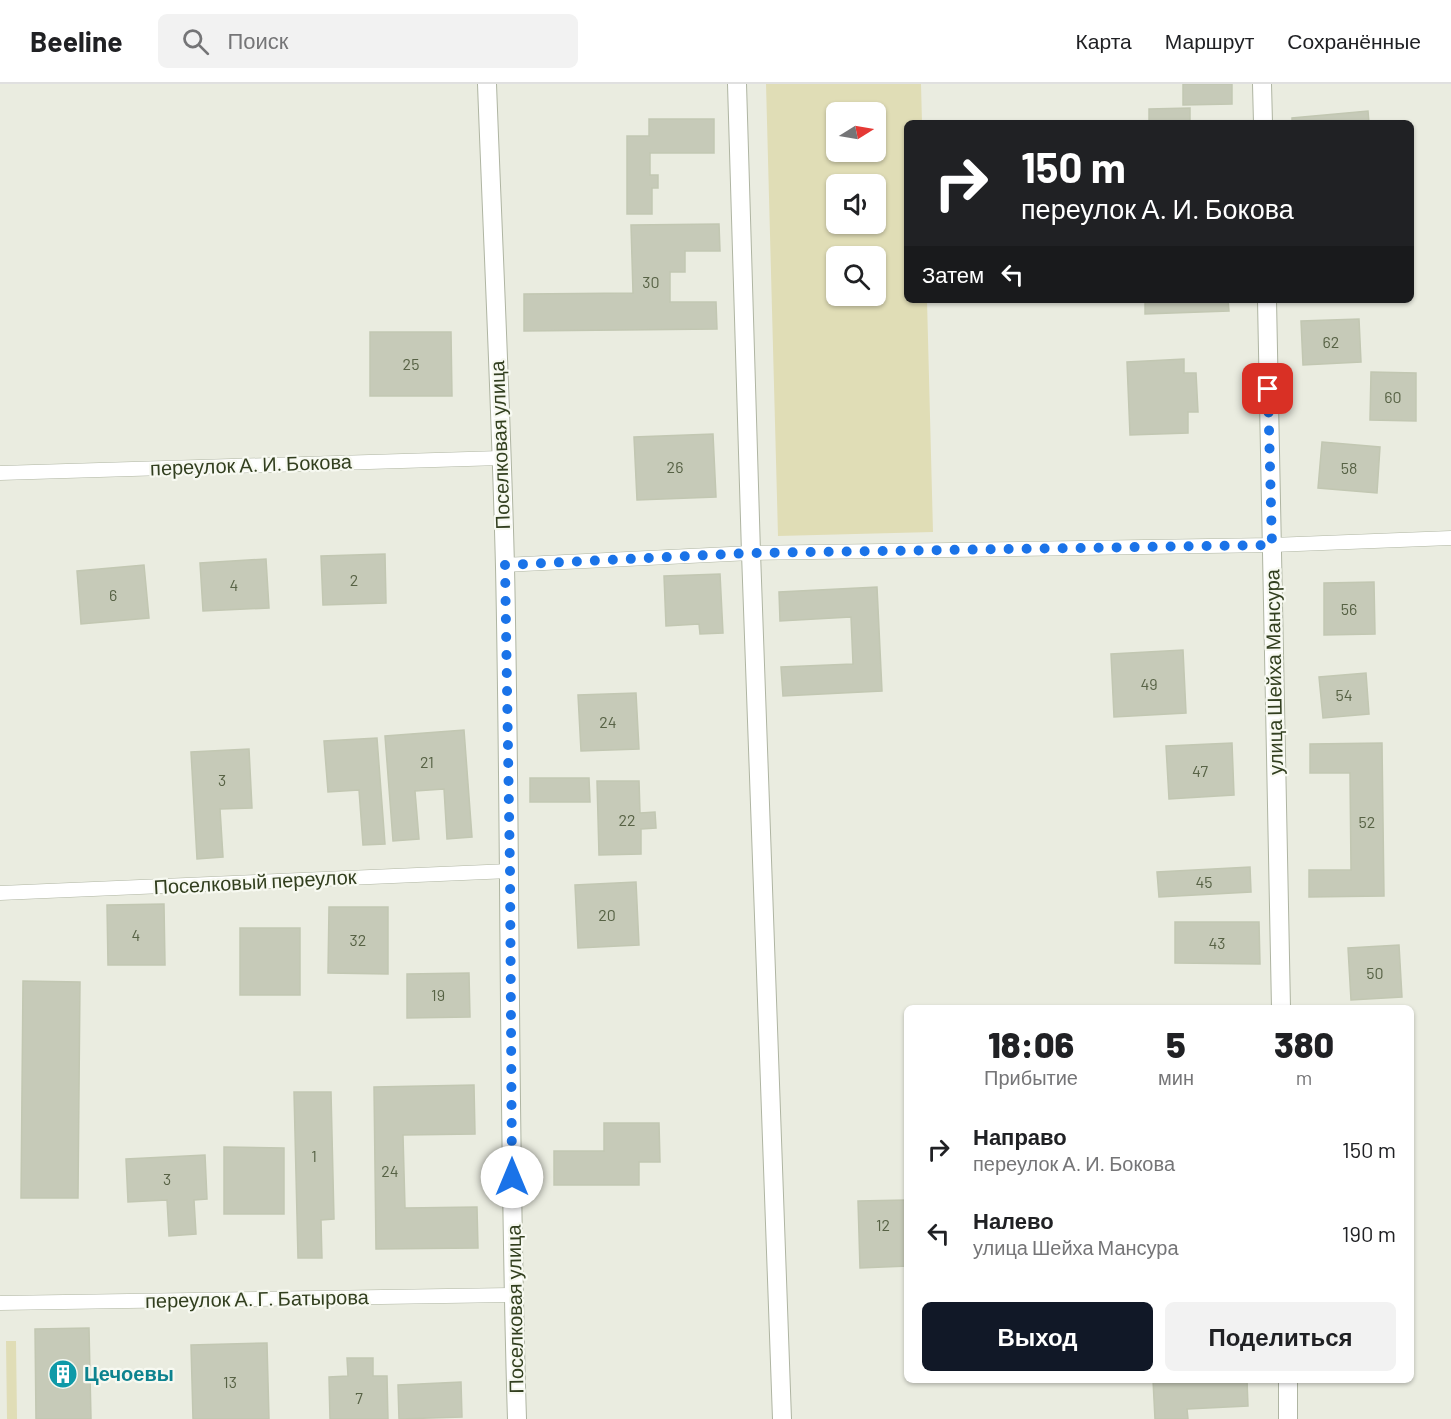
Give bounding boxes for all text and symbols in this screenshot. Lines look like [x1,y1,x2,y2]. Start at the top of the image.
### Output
search box [158,14,578,68]
text: Beeline [30,24,122,58]
icon: search [179,25,212,58]
text: Поиск [227,27,288,53]
text: Карта [1076,28,1132,53]
text: Маршрут [1165,28,1254,53]
text: Сохранённые [1287,28,1421,53]
north arrow [826,102,886,162]
map controls [826,102,886,306]
text: 150 m [1021,141,1126,191]
icon: right [922,144,1000,222]
button: sound [826,174,886,234]
text: переулок А. И. Бокова [1021,192,1294,224]
button: search [826,246,886,306]
icon: left [996,258,1029,291]
text: Затем [922,261,984,287]
house number: 30 [642,272,660,291]
house number: 62 [1323,332,1339,351]
house number: 25 [403,354,419,373]
street label: Поселковая улица [484,359,514,530]
pin [1242,363,1293,414]
icon: arrive [1251,372,1284,405]
house number: 60 [1384,387,1402,406]
street label: переулок А. И. Бокова [150,448,353,480]
house number: 26 [667,457,683,476]
house number: 58 [1341,458,1357,477]
street label: улица Шейха Мансура [1259,568,1287,775]
house number: 2 [350,570,358,589]
house number: 4 [230,575,238,594]
house number: 6 [109,585,117,604]
house number: 56 [1341,599,1357,618]
house number: 49 [1140,674,1158,693]
house number: 54 [1335,685,1353,704]
house number: 24 [599,712,617,731]
house number: 21 [420,752,434,771]
house number: 47 [1192,761,1208,780]
house number: 3 [218,770,226,789]
house number: 22 [618,810,636,829]
house number: 52 [1359,812,1375,831]
street label: Поселковый переулок [153,864,357,898]
house number: 45 [1195,872,1213,891]
house number: 20 [598,905,616,924]
house number: 4 [132,925,140,944]
house number: 32 [350,930,366,949]
house number: 43 [1208,933,1226,952]
house number: 50 [1366,963,1384,982]
house number: 19 [431,985,445,1004]
text: 18:06 [988,1022,1074,1065]
text: 5 [1166,1022,1186,1065]
text: 380 [1274,1022,1334,1065]
text: Прибытие [984,1065,1078,1089]
text: мин [1158,1065,1194,1089]
text: m [1296,1065,1312,1089]
text: Направо [973,1123,1067,1149]
icon: right [922,1133,955,1166]
text: 150 m [1342,1136,1396,1162]
position arrow [480,1145,544,1209]
house number: 1 [311,1146,317,1165]
text: переулок А. И. Бокова [973,1151,1175,1175]
house number: 24 [381,1161,399,1180]
house number: 3 [163,1169,171,1188]
text: Налево [973,1207,1054,1233]
house number: 12 [876,1215,890,1234]
icon: left [922,1217,955,1250]
text: 190 m [1342,1220,1396,1246]
street label: Поселковая улица [501,1223,527,1394]
text: улица Шейха Мансура [973,1235,1179,1259]
street label: переулок А. Г. Батырова [145,1284,370,1312]
button: Выход [922,1302,1153,1371]
button: Поделиться [1165,1302,1396,1371]
building icon: Цечоевы [47,1358,79,1390]
place label: Цечоевы [84,1361,174,1385]
house number: 13 [223,1372,237,1391]
house number: 7 [355,1388,363,1407]

